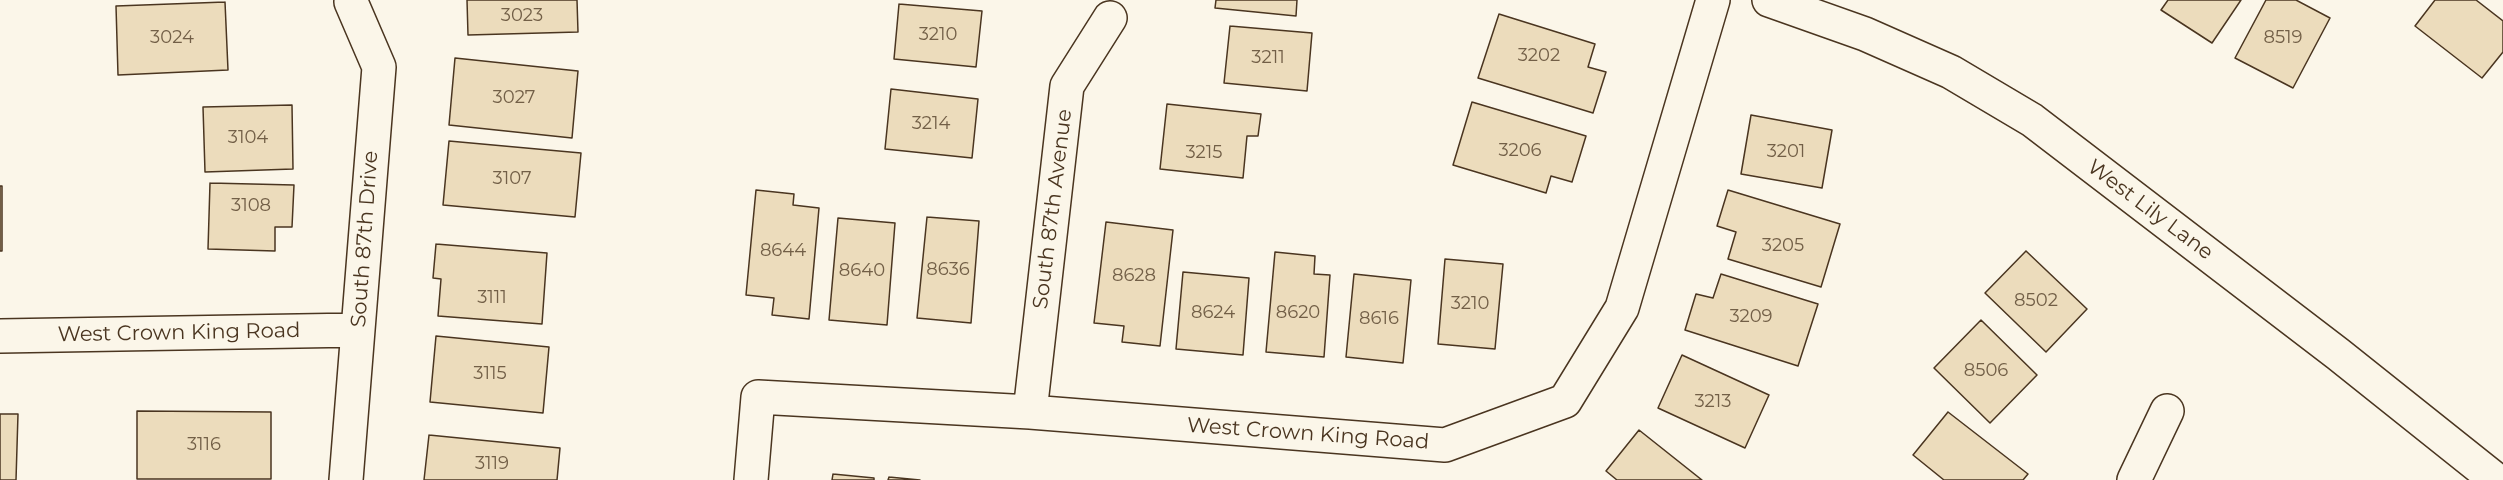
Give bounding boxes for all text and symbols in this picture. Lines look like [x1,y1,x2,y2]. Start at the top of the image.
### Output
house number: 3023 [501,5,543,27]
house number: 3210 [919,24,957,46]
house number: 3024 [150,27,194,49]
house number: 8519 [2263,27,2303,49]
house number: 3202 [1518,45,1560,67]
house number: 3211 [1251,47,1285,69]
house number: 3027 [493,87,535,109]
street label: South 87th Avenue [1028,108,1078,310]
house number: 3214 [912,113,950,135]
house number: 3104 [228,127,268,149]
house number: 3206 [1498,140,1542,162]
house number: 3201 [1767,141,1805,163]
house number: 3215 [1186,142,1222,164]
street label: South 87th Drive [346,150,384,328]
street label: West Lily Lane [2082,154,2218,266]
house number: 3107 [492,168,532,190]
house number: 3108 [231,195,271,217]
house number: 3205 [1762,235,1804,257]
house number: 8644 [760,240,806,262]
house number: 8636 [926,259,970,281]
house number: 8640 [839,260,885,282]
house number: 8628 [1112,265,1156,287]
house number: 3111 [477,287,507,309]
house number: 8502 [2014,290,2058,312]
house number: 3210 [1451,293,1489,315]
house number: 8624 [1191,302,1235,324]
house number: 8620 [1276,302,1320,324]
house number: 3209 [1729,306,1773,328]
house number: 8616 [1359,308,1399,330]
street label: West Crown King Road [57,318,301,348]
house number: 8506 [1964,360,2008,382]
house number: 3115 [473,363,507,385]
house number: 3213 [1695,391,1731,413]
street label: West Crown King Road [1186,413,1430,455]
house number: 3116 [187,434,221,456]
house number: 3119 [475,453,509,475]

